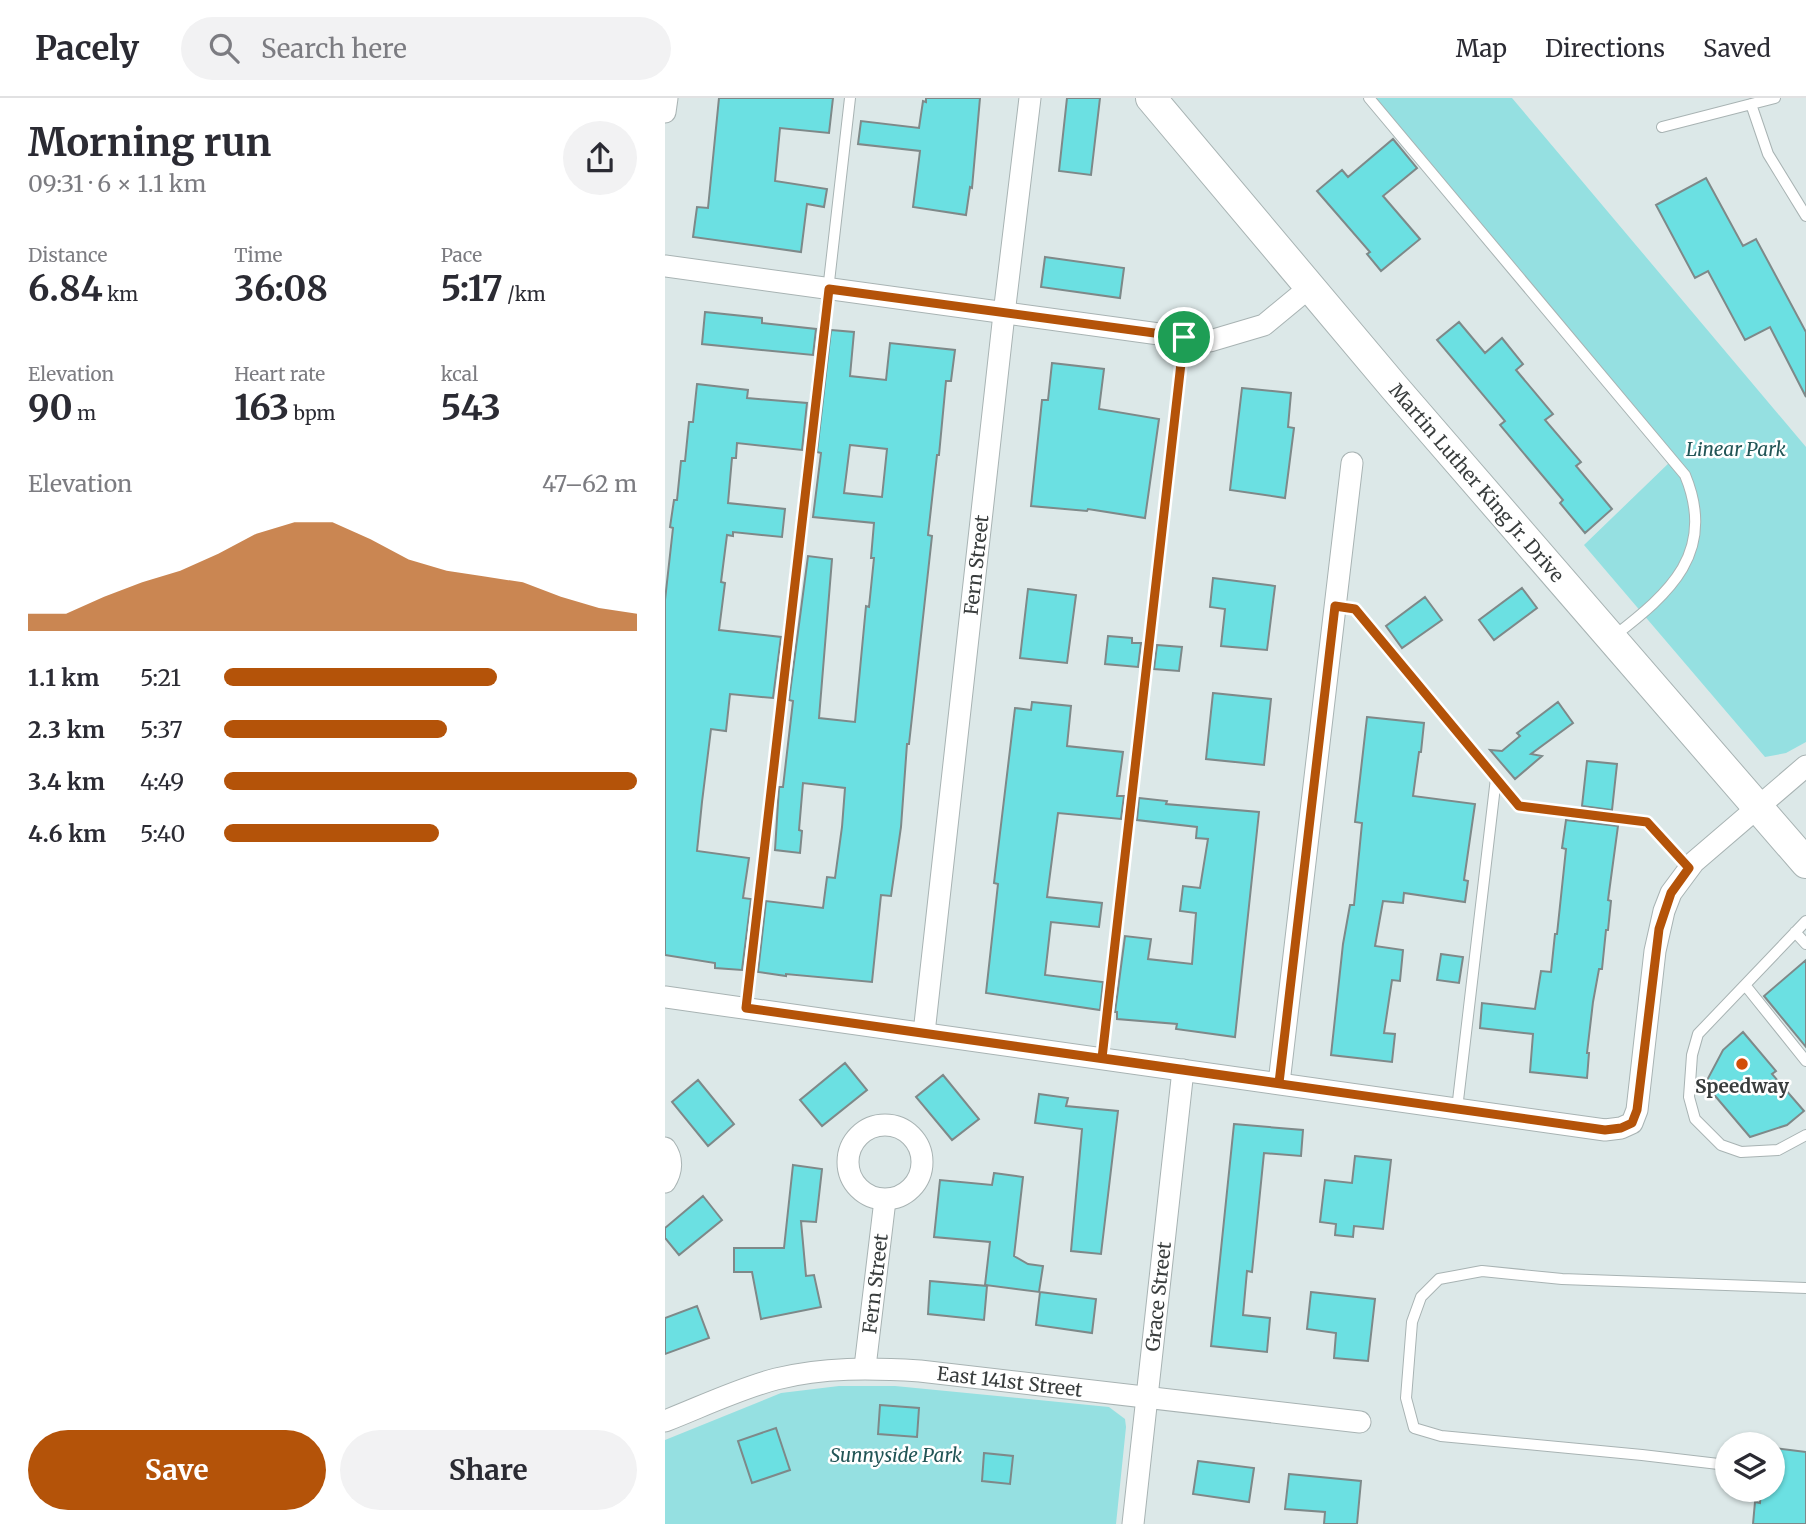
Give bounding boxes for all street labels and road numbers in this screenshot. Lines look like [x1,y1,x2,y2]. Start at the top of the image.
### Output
street label: Martin Luther King Jr. Drive [1384,378,1569,587]
street label: Fern Street [959,513,994,616]
street label: Fern Street [857,1231,893,1335]
street label: Grace Street [1140,1240,1176,1353]
street label: East 141st Street [936,1361,1084,1402]

